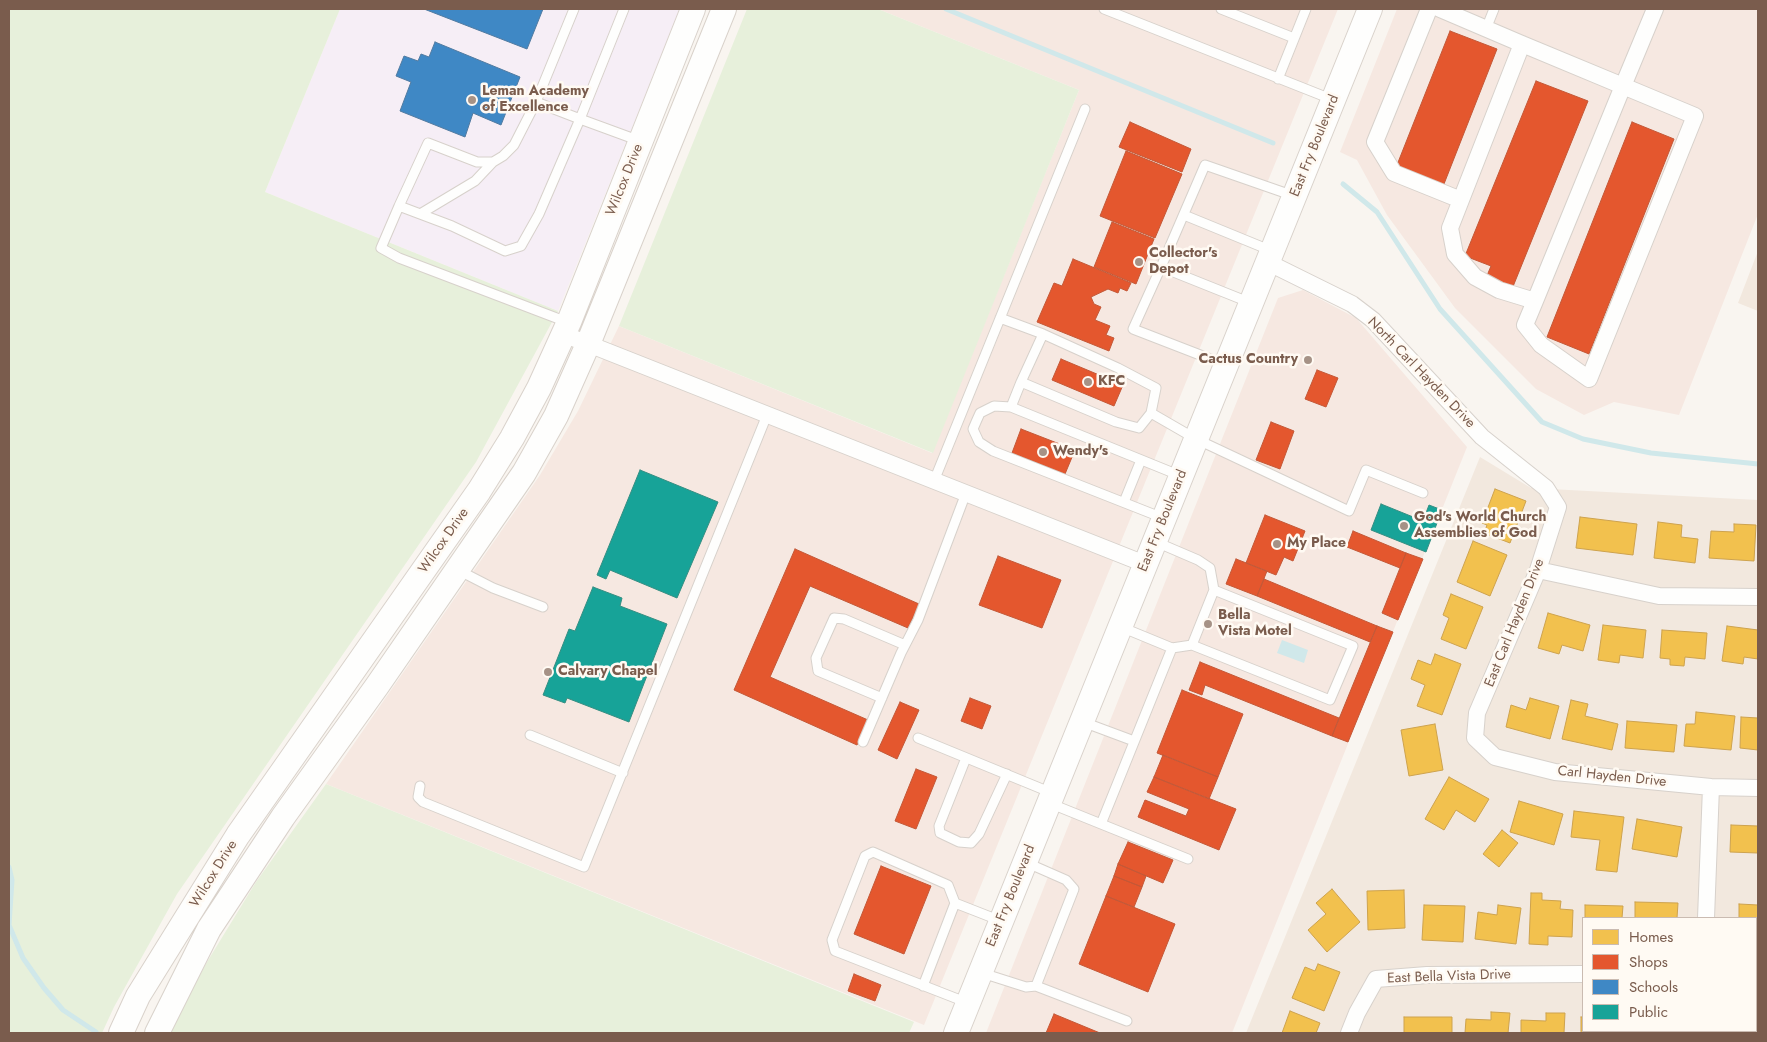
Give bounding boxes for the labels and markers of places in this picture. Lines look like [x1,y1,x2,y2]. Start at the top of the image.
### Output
place label: Leman Academy of Excellence [482,84,589,116]
marker: Leman Academy of Excellence [466,94,478,106]
place label: Collector's Depot [1149,246,1217,278]
marker: Collector's Depot [1133,256,1145,268]
place label: Cactus Country [1199,352,1298,368]
marker: Cactus Country [1302,354,1314,366]
place label: KFC [1098,374,1125,390]
marker: KFC [1082,376,1094,388]
place label: Wendy's [1053,444,1108,460]
marker: Wendy's [1037,446,1049,458]
place label: God's World Church Assemblies of God [1414,510,1546,542]
marker: God's World Church Assemblies of God [1398,520,1410,532]
place label: My Place [1287,536,1346,552]
marker: My Place [1271,538,1283,550]
place label: Bella Vista Motel [1218,608,1292,640]
marker: Bella Vista Motel [1202,618,1214,630]
place label: Calvary Chapel [558,664,657,680]
marker: Calvary Chapel [542,666,554,678]

